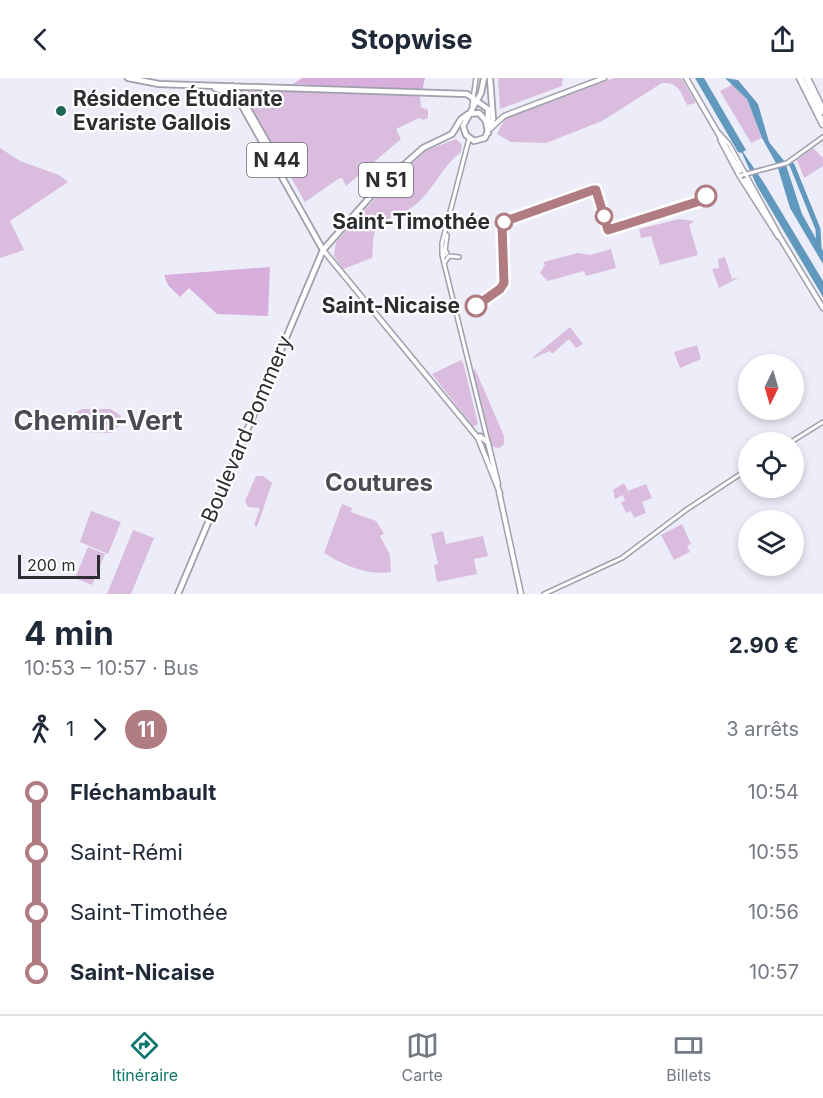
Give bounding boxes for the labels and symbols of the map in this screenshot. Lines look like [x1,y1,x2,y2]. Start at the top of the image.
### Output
place label: Résidence Étudiante Evariste Gallois [73,85,283,135]
marker: Résidence Étudiante Evariste Gallois [54,104,68,118]
road number: N 44 [247,143,307,177]
road number: N 51 [359,163,413,197]
unlabelled marker [695,185,717,207]
unlabelled marker [595,207,613,225]
place label: Saint-Timothée [332,209,490,234]
marker: Saint-Timothée [495,213,513,231]
place label: Saint-Nicaise [322,293,460,318]
marker: Saint-Nicaise [465,295,487,317]
street label: Boulevard Pommery [196,331,297,526]
north arrow [738,354,804,420]
district label: Chemin-Vert [13,404,183,437]
district label: Coutures [325,468,433,497]
scale bar [18,552,100,580]

